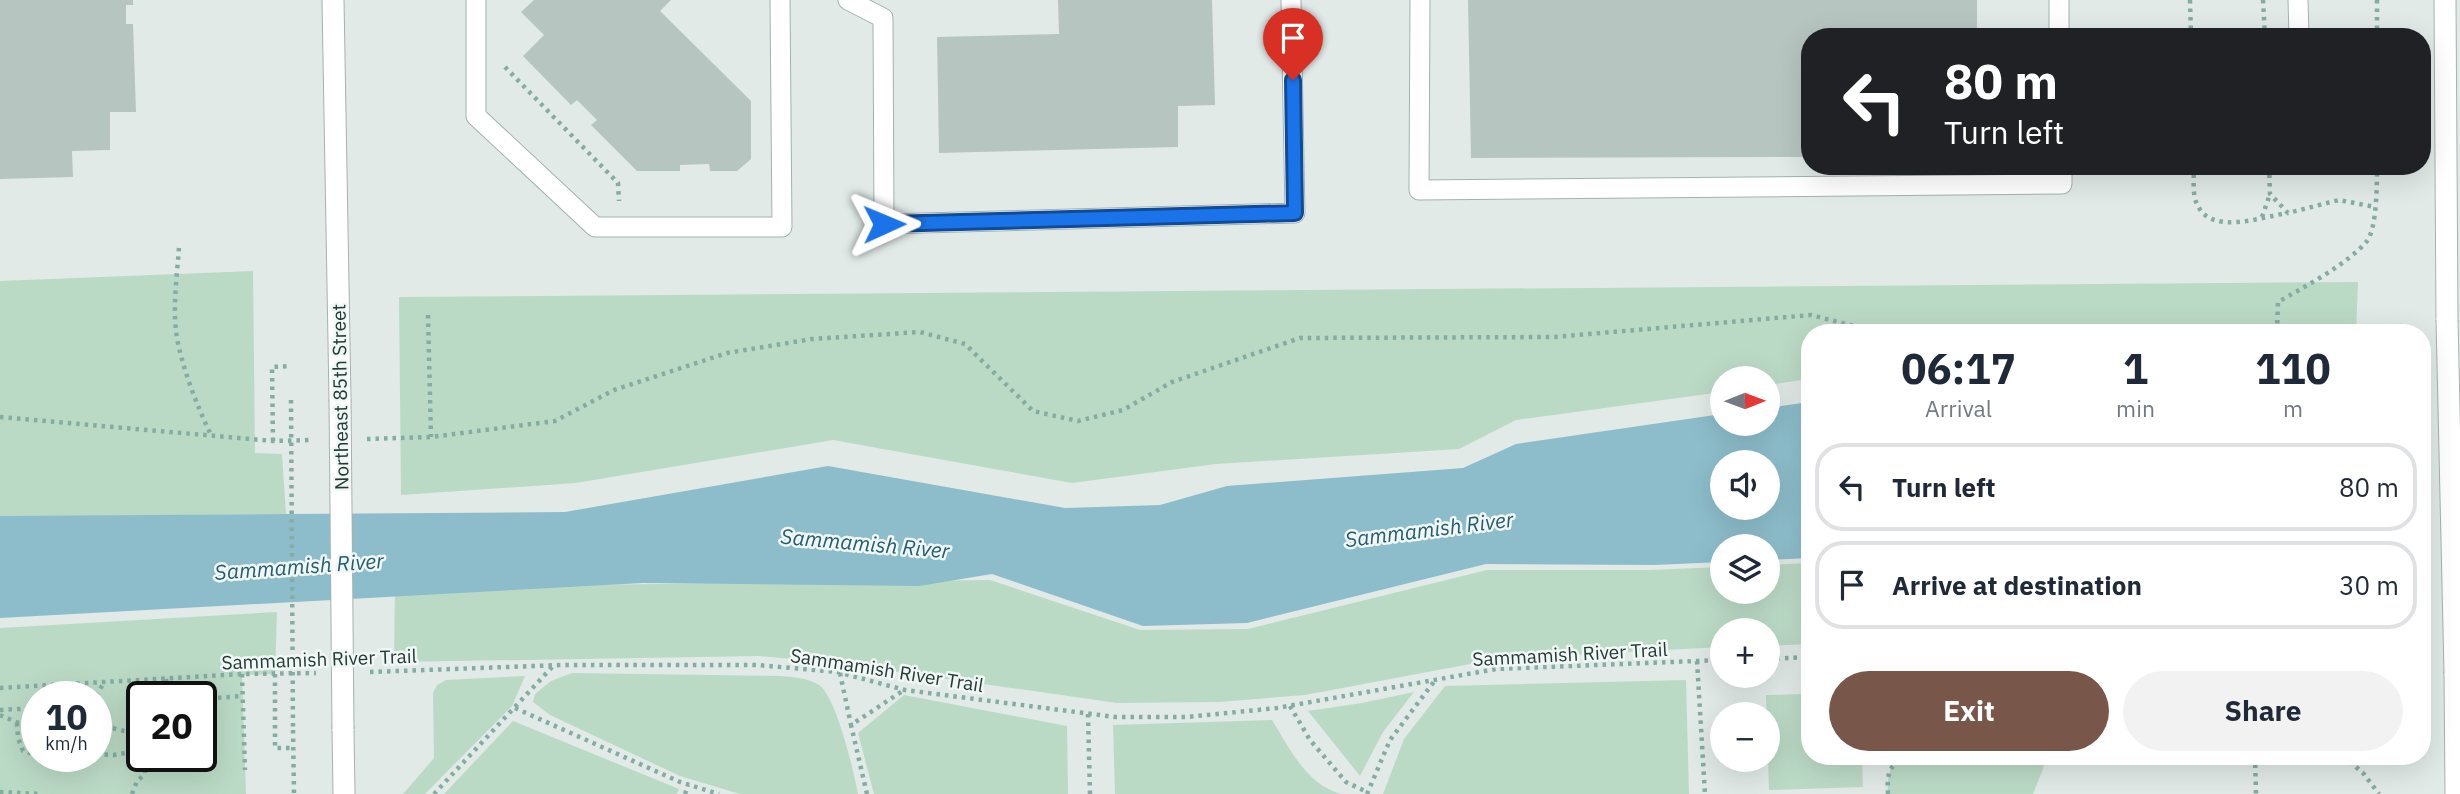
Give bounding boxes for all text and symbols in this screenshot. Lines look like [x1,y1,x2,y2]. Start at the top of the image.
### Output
pin [1263,8,1323,80]
icon: arrive [1274,19,1312,57]
text: 80 m [1944,49,2058,112]
icon: left [1829,56,1920,147]
text: Turn left [1944,111,2064,153]
position arrow [847,187,921,261]
street label: Northeast 85th Street [326,304,354,490]
text: 06:17 [1901,341,2016,396]
text: 1 [2123,341,2148,396]
text: 110 [2255,341,2331,396]
north arrow [1710,366,1780,436]
map controls [1710,366,1780,772]
text: Arrival [1925,393,1992,423]
text: min [2116,393,2155,423]
text: m [2283,393,2303,423]
button: sound [1710,450,1780,520]
icon: left [1833,468,1871,506]
text: Turn left [1892,470,1995,504]
text: 80 m [2339,470,2399,504]
water label: Sammamish River [1343,505,1516,553]
water label: Sammamish River [779,522,952,564]
button: layers [1710,534,1780,604]
water label: Sammamish River [214,546,386,586]
icon: arrive [1833,566,1871,604]
text: Arrive at destination [1892,568,2142,602]
text: 30 m [2339,568,2399,602]
button: + [1710,618,1780,688]
street label: Sammamish River Trail [1472,637,1668,671]
street label: Sammamish River Trail [789,643,985,697]
street label: Sammamish River Trail [221,644,417,674]
button: Exit [1829,671,2109,751]
button: Share [2123,671,2403,751]
speed limit sign: 20 [126,681,217,772]
text: 10 [45,694,88,740]
button: − [1710,702,1780,772]
text: km/h [45,732,88,755]

